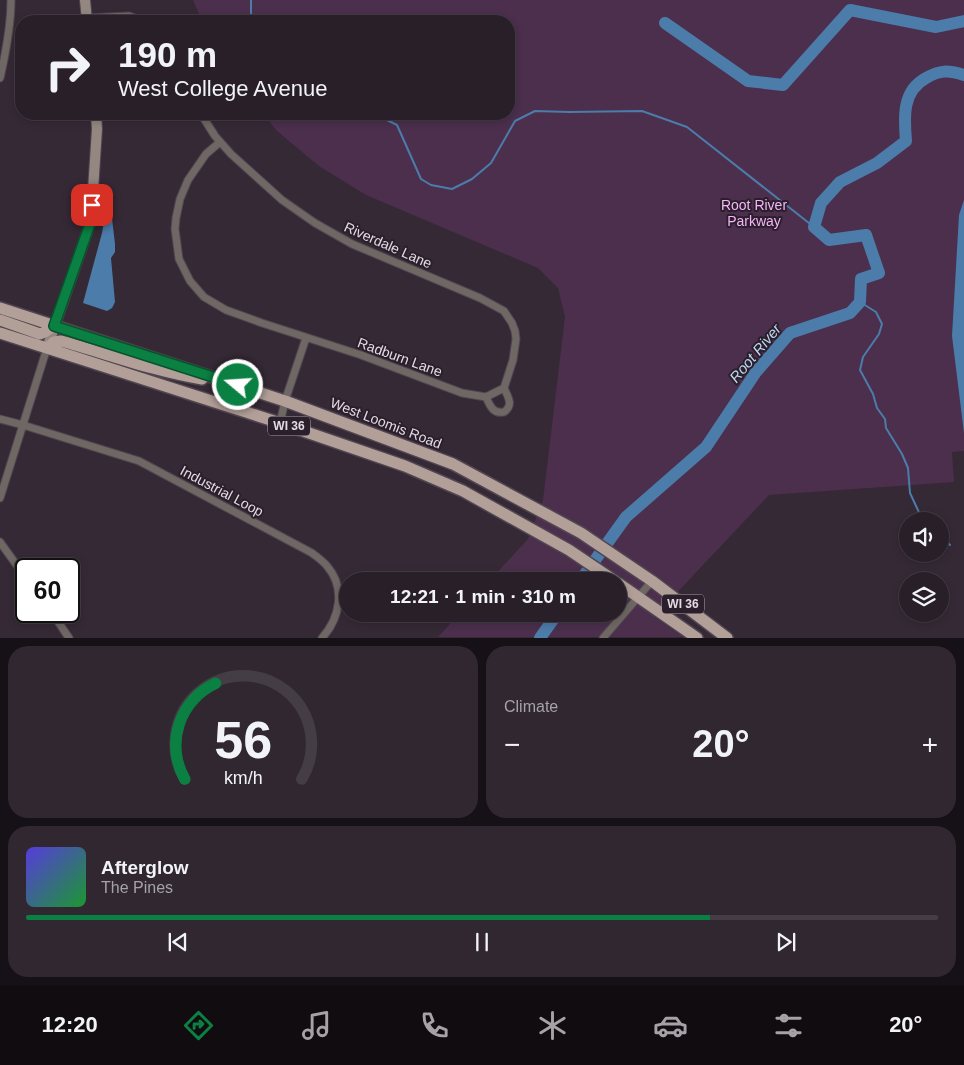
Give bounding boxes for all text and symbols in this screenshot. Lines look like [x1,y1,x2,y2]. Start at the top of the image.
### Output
icon: right [35,35,100,100]
text: 190 m [118,35,217,74]
text: West College Avenue [118,76,328,101]
pin [71,184,113,226]
icon: arrive [78,191,106,219]
park label: Root River Parkway [721,197,787,229]
street label: Riverdale Lane [342,219,434,272]
water label: Root River [726,320,785,386]
street label: Radburn Lane [356,334,445,380]
position arrow [211,358,263,410]
street label: West Loomis Road [328,394,444,452]
road number: WI 36 [268,416,310,436]
street label: Industrial Loop [178,462,266,520]
map controls [899,512,949,622]
button: sound [899,512,949,562]
speed limit sign: 60 [15,558,80,623]
button: layers [899,572,949,622]
text: 12:21 · 1 min · 310 m [390,586,576,607]
road number: WI 36 [662,594,704,614]
text: Climate [504,698,558,715]
text: 56 [214,711,272,769]
text: 20° [692,723,750,765]
text: − [504,729,520,760]
text: + [922,729,938,760]
text: km/h [224,768,262,788]
text: Afterglow [101,857,189,878]
text: The Pines [101,879,173,896]
icon: previous [164,928,192,956]
icon: pause [468,928,496,956]
icon: next [772,928,800,956]
icon: directions [181,1008,216,1043]
icon: music [299,1008,334,1043]
icon: phone [417,1008,452,1043]
icon: climate [535,1008,570,1043]
icon: car [653,1008,688,1043]
icon: filters [771,1008,806,1043]
text: 12:20 [42,1012,98,1037]
text: 20° [889,1012,922,1037]

